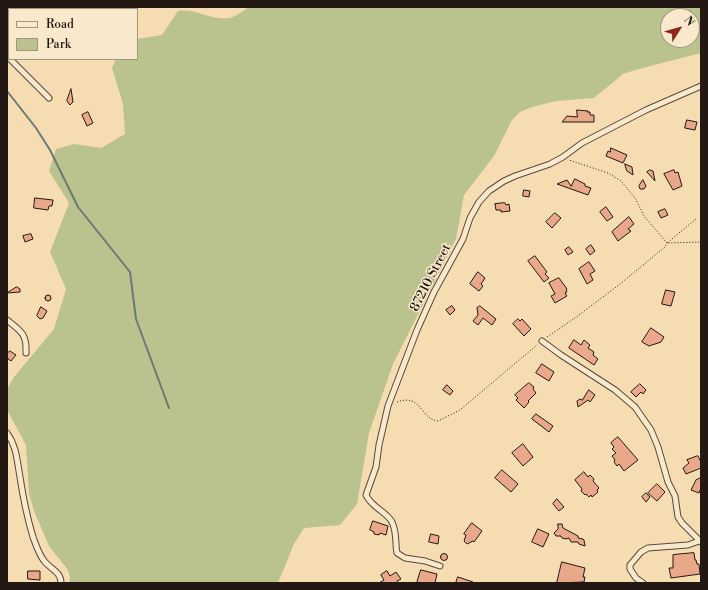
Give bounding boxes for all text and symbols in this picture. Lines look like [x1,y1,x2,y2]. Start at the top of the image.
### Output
legend [8,8,138,60]
north arrow [660,8,700,48]
text: N [681,14,697,29]
text: Road [46,17,74,32]
text: Park [46,37,71,52]
street label: 87210 Street [407,242,455,314]

